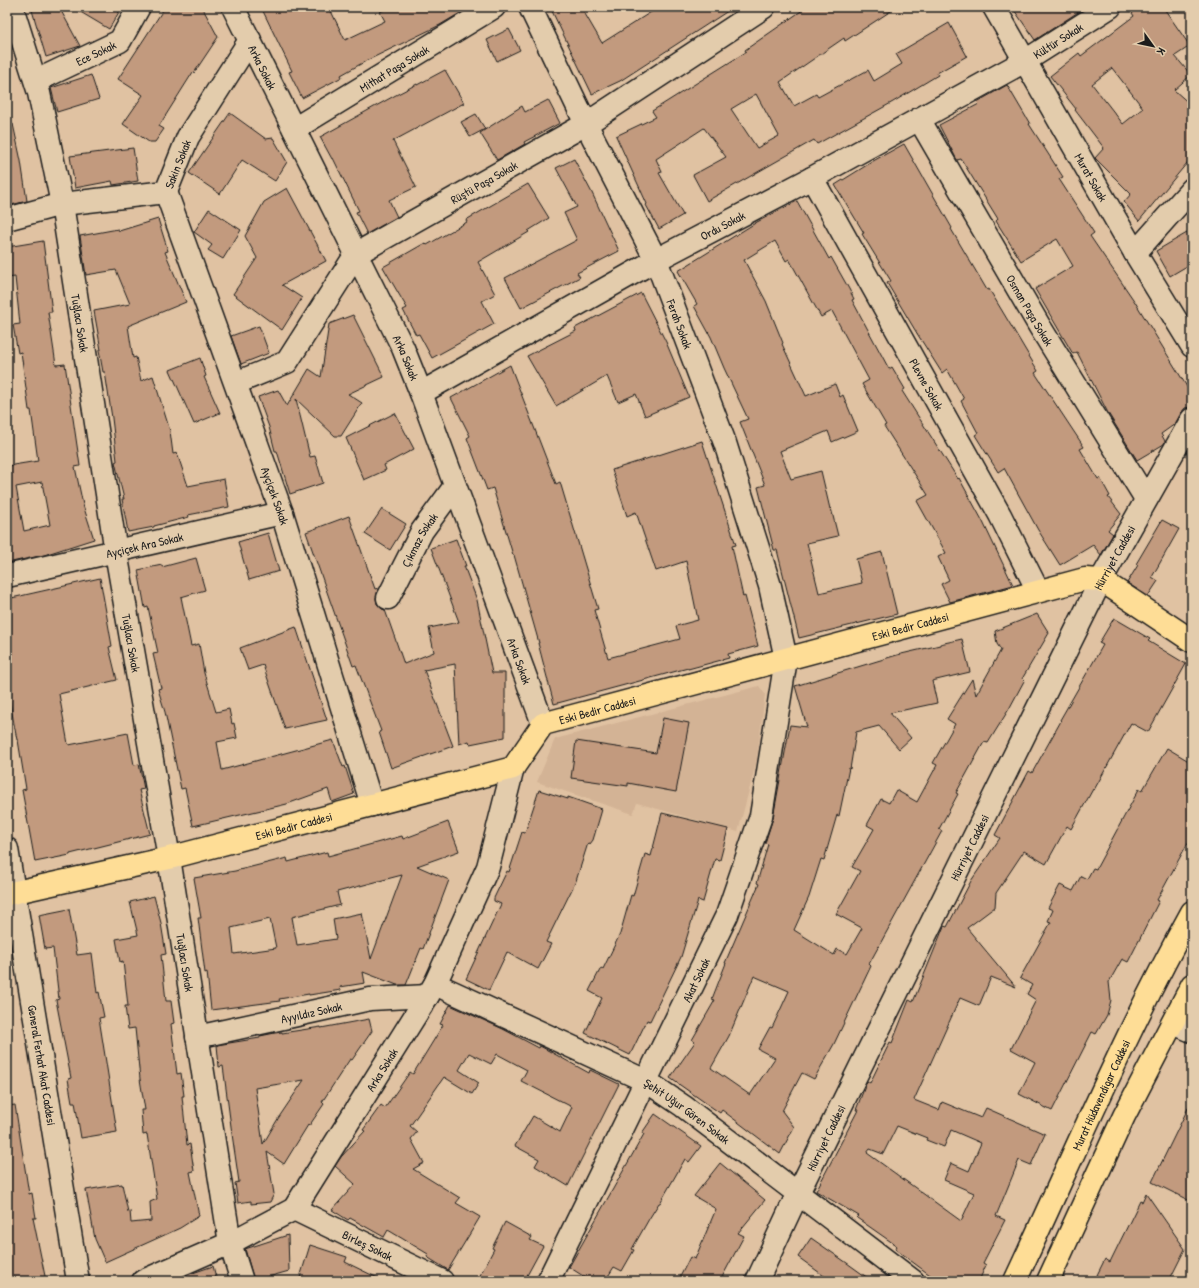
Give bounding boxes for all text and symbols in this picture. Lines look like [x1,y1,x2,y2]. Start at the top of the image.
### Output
street label: Kültür Sokak [1030,18,1086,62]
north arrow [1133,26,1173,66]
street label: Ece Sokak [73,36,118,69]
street label: Mithat Paşa Sokak [356,40,432,96]
street label: Arka Sokak [245,42,281,92]
text: K [1154,45,1169,58]
street label: Sakin Sokak [160,137,195,191]
street label: Murat Sokak [1071,150,1112,204]
street label: Rüştü Paşa Sokak [447,156,520,207]
street label: Ordu Sokak [697,206,748,244]
street label: Osman Paşa Sokak [1003,271,1058,349]
street label: Tuğlacı Sokak [68,293,93,353]
street label: Ferah Sokak [663,296,697,351]
street label: Arka Sokak [389,332,424,383]
street label: Plevne Sokak [906,355,948,413]
street label: Ayçiçek Sokak [257,464,294,527]
street label: Çıkmaz Sokak [397,509,441,570]
street label: Hürriyet Caddesi [1089,522,1139,593]
street label: Ayçiçek Ara Sokak [104,527,185,562]
street label: Eski Bedir Caddesi [870,607,951,644]
street label: Tuğlacı Sokak [118,613,145,673]
street label: Arka Sokak [503,635,536,686]
street label: Eski Bedir Caddesi [557,691,638,728]
street label: Eski Bedir Caddesi [254,807,334,844]
street label: Hürriyet Caddesi [945,811,993,883]
street label: Tuğlacı Sokak [173,932,199,993]
street label: Akat Sokak [678,955,714,1005]
street label: Ayyıldız Sokak [279,997,344,1027]
street label: General Ferhat Akat Caddesi [24,1004,61,1127]
street label: Murat Hüdavendigar Caddesi [1068,1036,1134,1153]
street label: Arka Sokak [361,1045,401,1094]
street label: Şehit Uğur Gören Sokak [641,1074,734,1147]
street label: Hürriyet Caddesi [802,1101,849,1174]
street label: Birleş Sokak [340,1225,396,1264]

